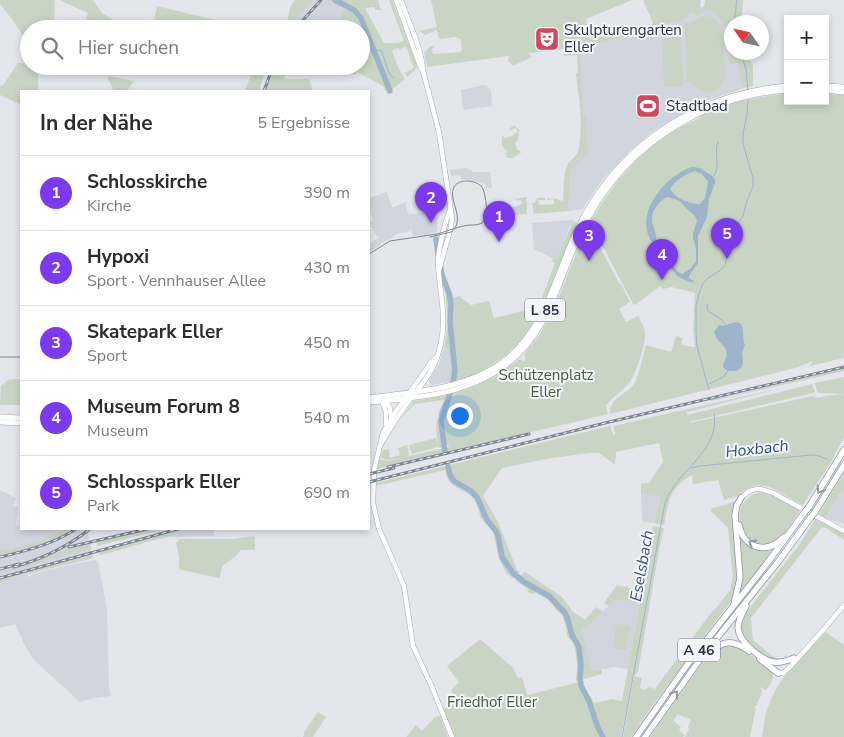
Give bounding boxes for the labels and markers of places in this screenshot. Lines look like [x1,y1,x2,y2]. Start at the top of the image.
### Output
place label: Skulpturengarten Eller [564,20,682,57]
theatre icon: Skulpturengarten Eller [534,26,560,52]
sports icon: Stadtbad [635,93,661,119]
place label: Stadtbad [666,96,728,116]
pin: 2 [415,182,447,223]
pin: 1 [483,201,515,242]
pin: 5 [711,218,743,259]
pin: 3 [573,220,605,261]
pin: 4 [646,239,678,280]

